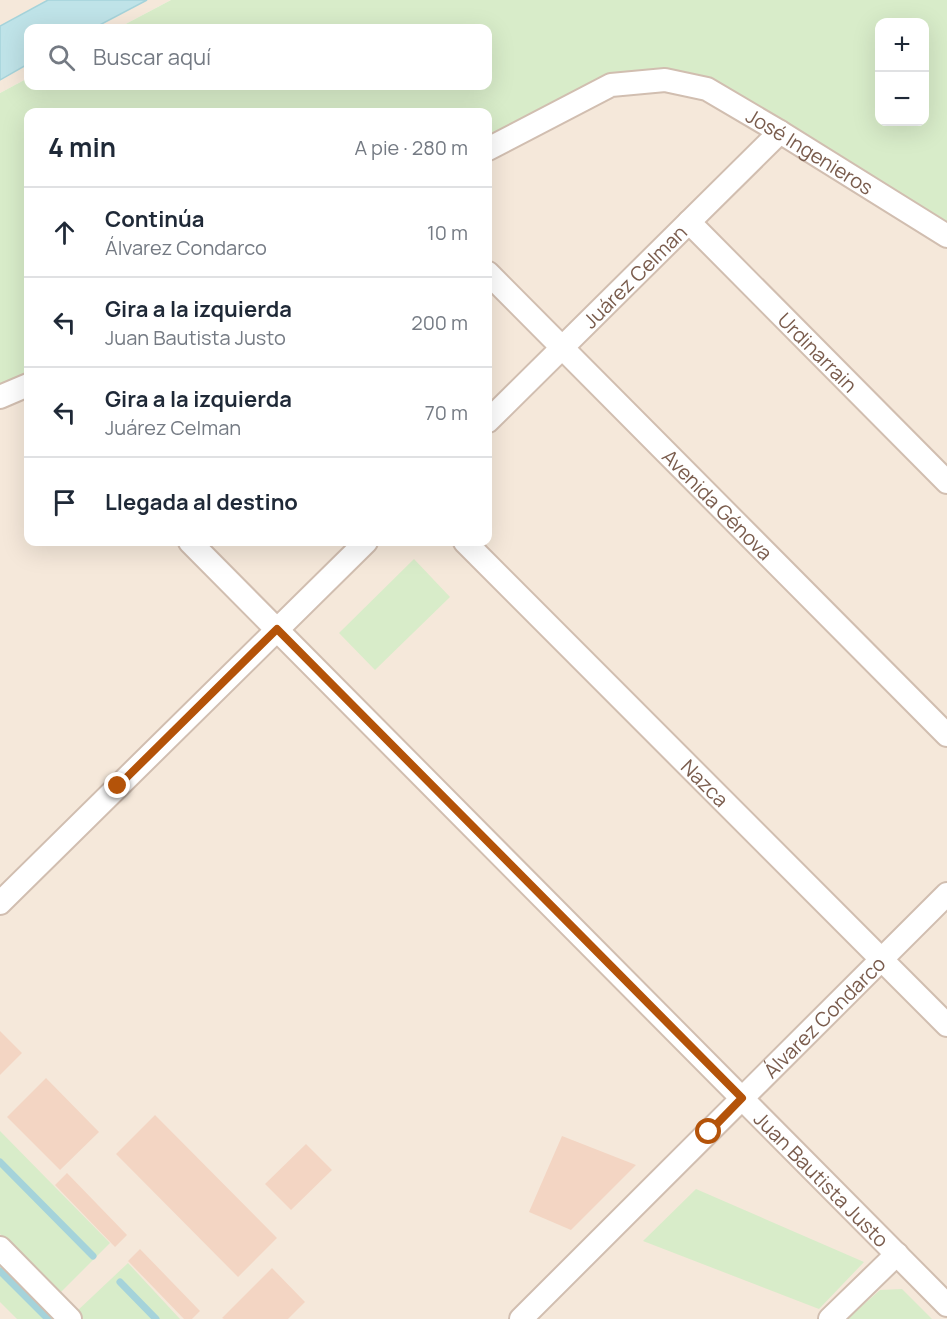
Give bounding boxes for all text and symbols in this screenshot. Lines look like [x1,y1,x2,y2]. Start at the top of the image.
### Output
map controls [875,18,929,126]
button: + [875,18,929,72]
search box [24,24,492,90]
icon: search [45,41,78,74]
text: Buscar aquí [93,42,211,72]
button: − [875,72,929,126]
street label: José Ingenieros [741,102,879,200]
text: 4 min [48,129,116,165]
text: A pie · 280 m [354,134,468,161]
text: Continúa [105,204,205,234]
icon: ahead [48,216,81,249]
text: 10 m [427,219,468,246]
street label: Juárez Celman [576,219,692,334]
text: Álvarez Condarco [105,234,267,261]
text: Gira a la izquierda [105,294,292,324]
icon: left [48,306,81,339]
street label: Urdinarrain [772,306,864,398]
text: 200 m [411,309,468,336]
text: Juan Bautista Justo [105,324,286,351]
text: Gira a la izquierda [105,384,292,414]
icon: left [48,396,81,429]
text: 70 m [425,399,468,426]
text: Juárez Celman [105,414,241,441]
street label: Avenida Génova [657,443,779,566]
icon: arrive [48,486,81,519]
text: Llegada al destino [105,487,298,517]
street label: Nazca [676,753,735,812]
route end [104,772,130,798]
street label: Álvarez Condarco [757,950,891,1083]
street label: Juan Bautista Justo [748,1105,895,1253]
route start [695,1118,721,1144]

